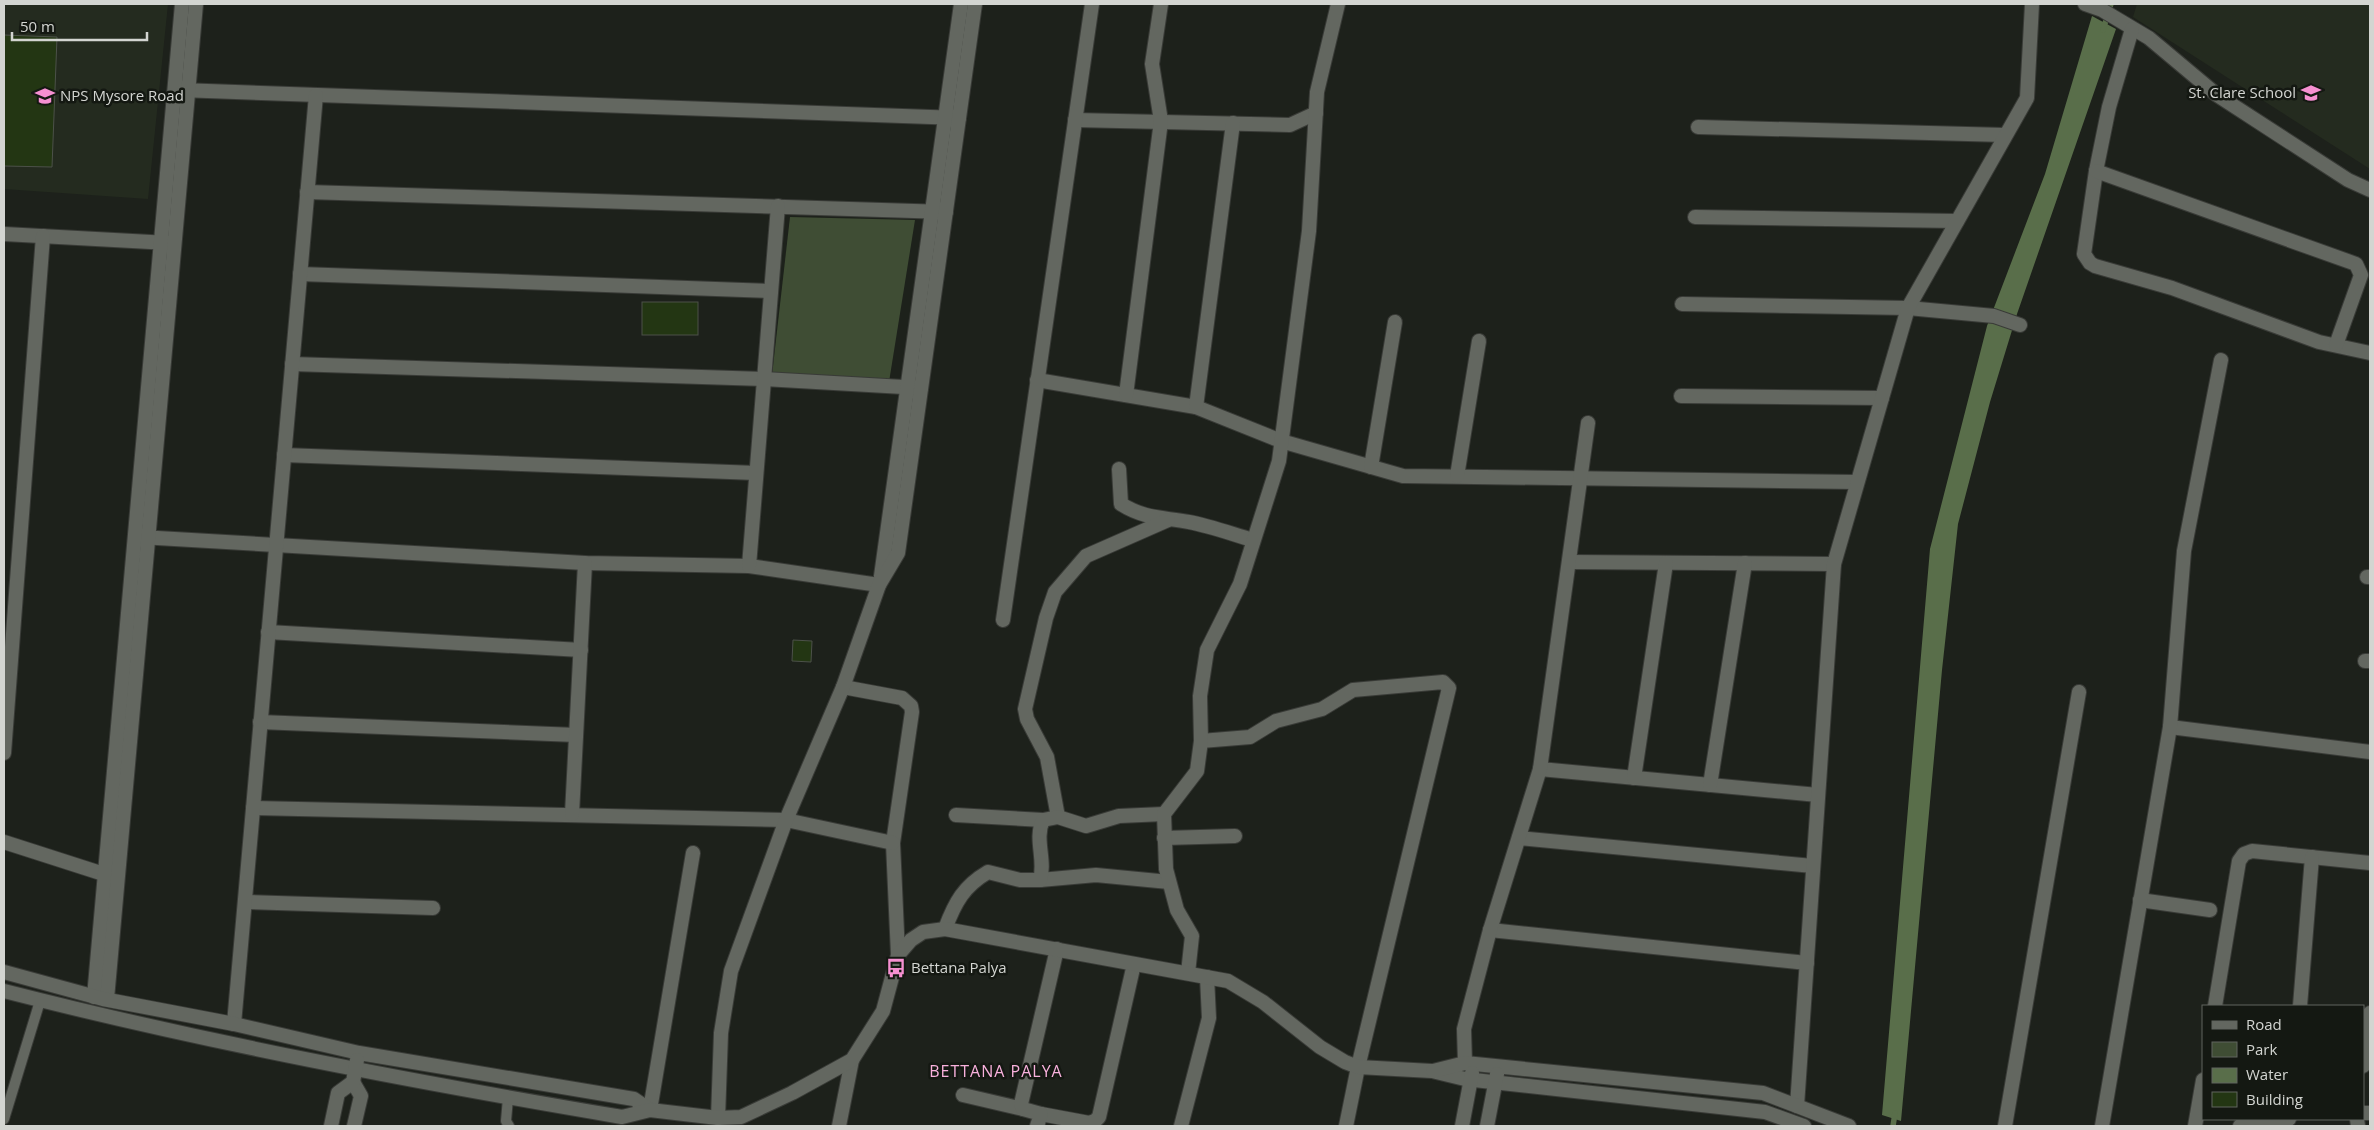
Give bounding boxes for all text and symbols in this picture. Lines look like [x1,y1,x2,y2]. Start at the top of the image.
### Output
scale bar [12,10,148,42]
text: 50 m [20,16,55,36]
place label: St. Clare School [2188,82,2296,102]
school or university icon: St. Clare School [2300,82,2322,104]
school or university icon: NPS Mysore Road [34,85,56,107]
place label: NPS Mysore Road [60,85,184,105]
bus stop icon: Bettana Palya [885,957,907,979]
place label: Bettana Palya [911,957,1007,977]
legend [2202,1005,2364,1120]
text: Road [2246,1014,2282,1034]
text: Park [2246,1039,2277,1059]
district label: BETTANA PALYA [929,1060,1063,1082]
text: Water [2246,1064,2288,1084]
text: Building [2246,1089,2303,1109]

